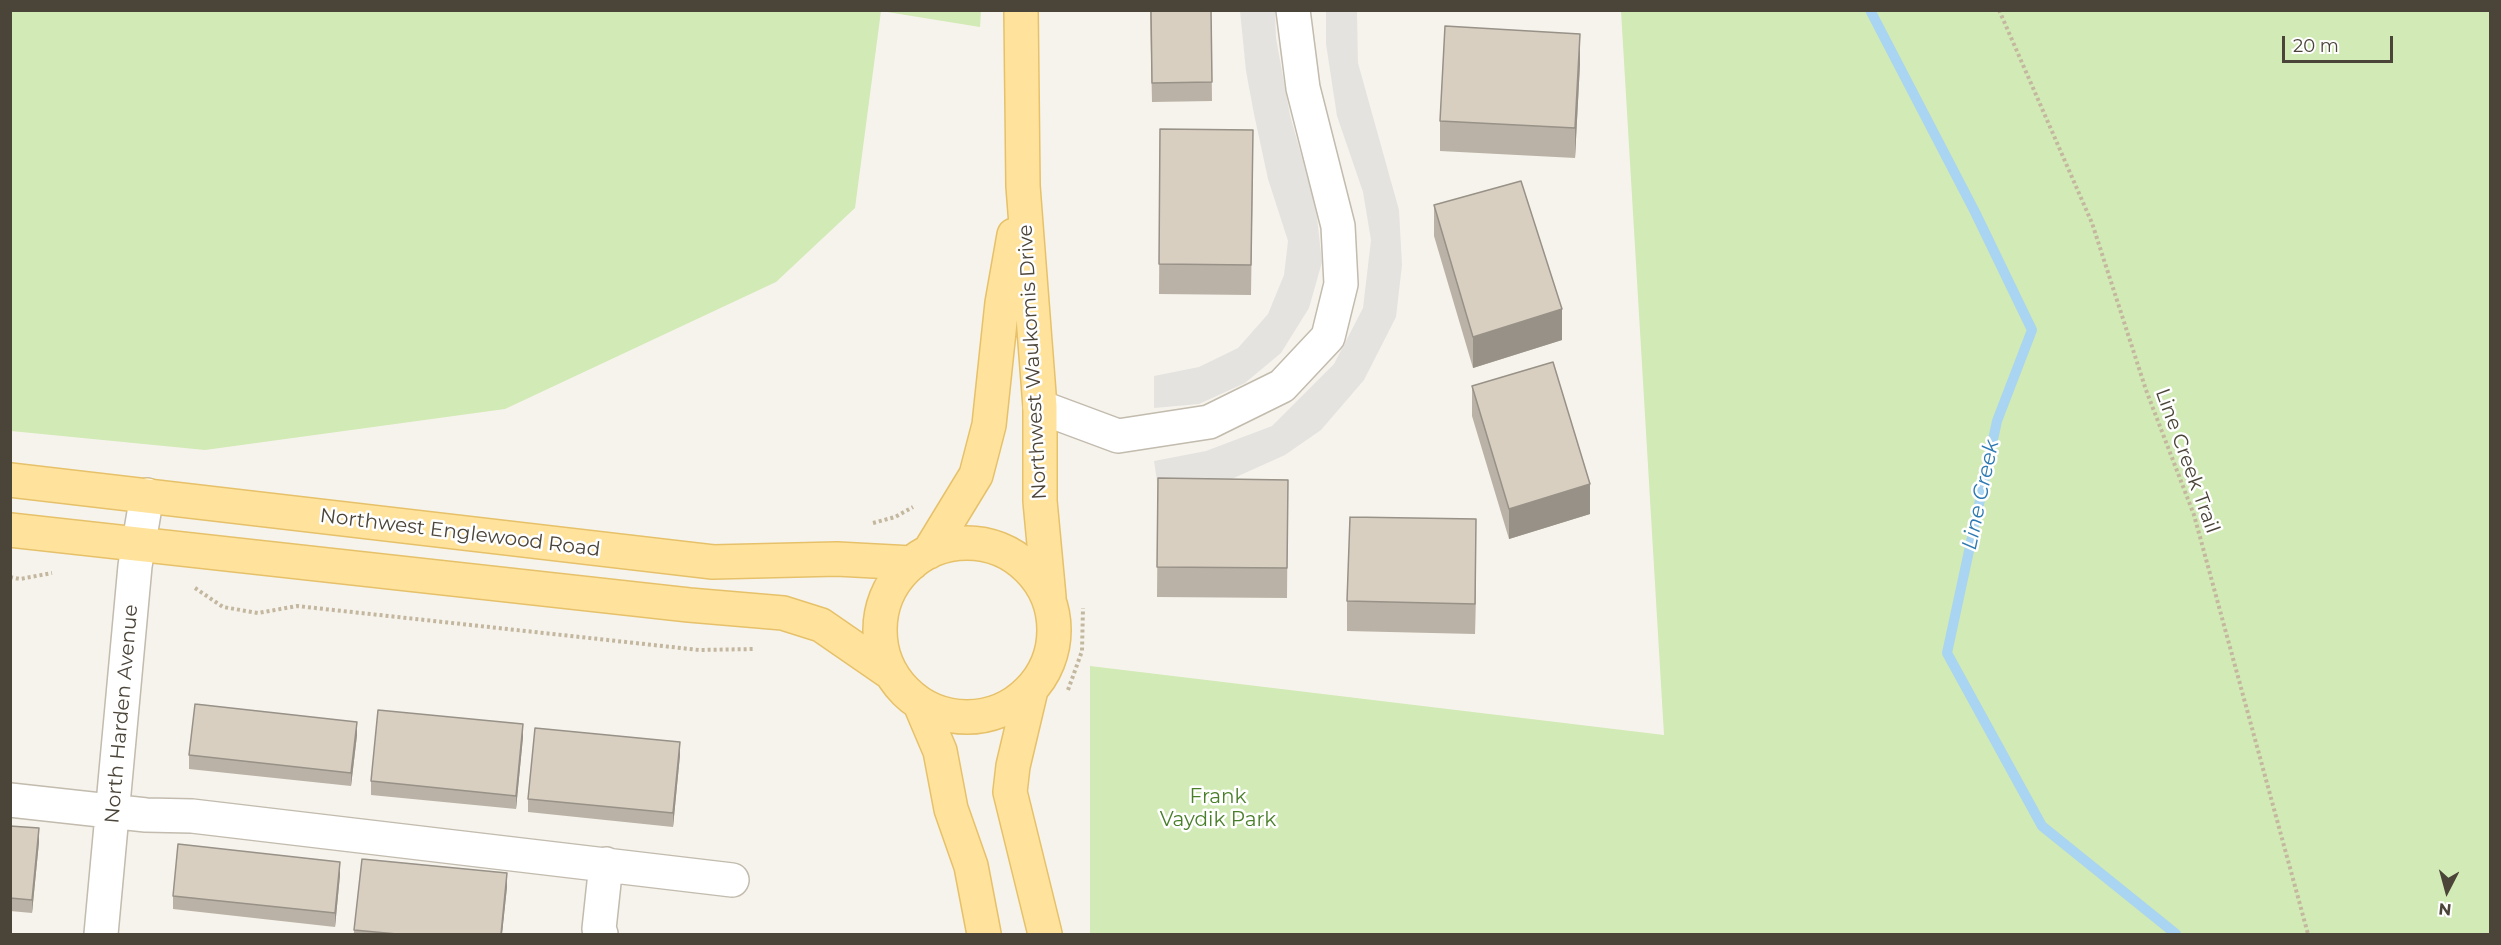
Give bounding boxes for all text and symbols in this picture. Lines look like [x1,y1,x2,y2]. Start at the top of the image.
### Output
scale bar [2285,24,2396,62]
text: 20 m [2293,35,2339,57]
street label: Northwest Waukomis Drive [1014,224,1052,500]
street label: Line Creek Trail [2150,385,2224,537]
water label: Line Creek [1957,438,2005,552]
street label: Northwest Englewood Road [318,504,602,562]
street label: North Harden Avenue [100,604,144,824]
park label: Frank Vaydik Park [1160,785,1276,832]
north arrow [2417,861,2477,921]
text: N [2438,899,2452,920]

